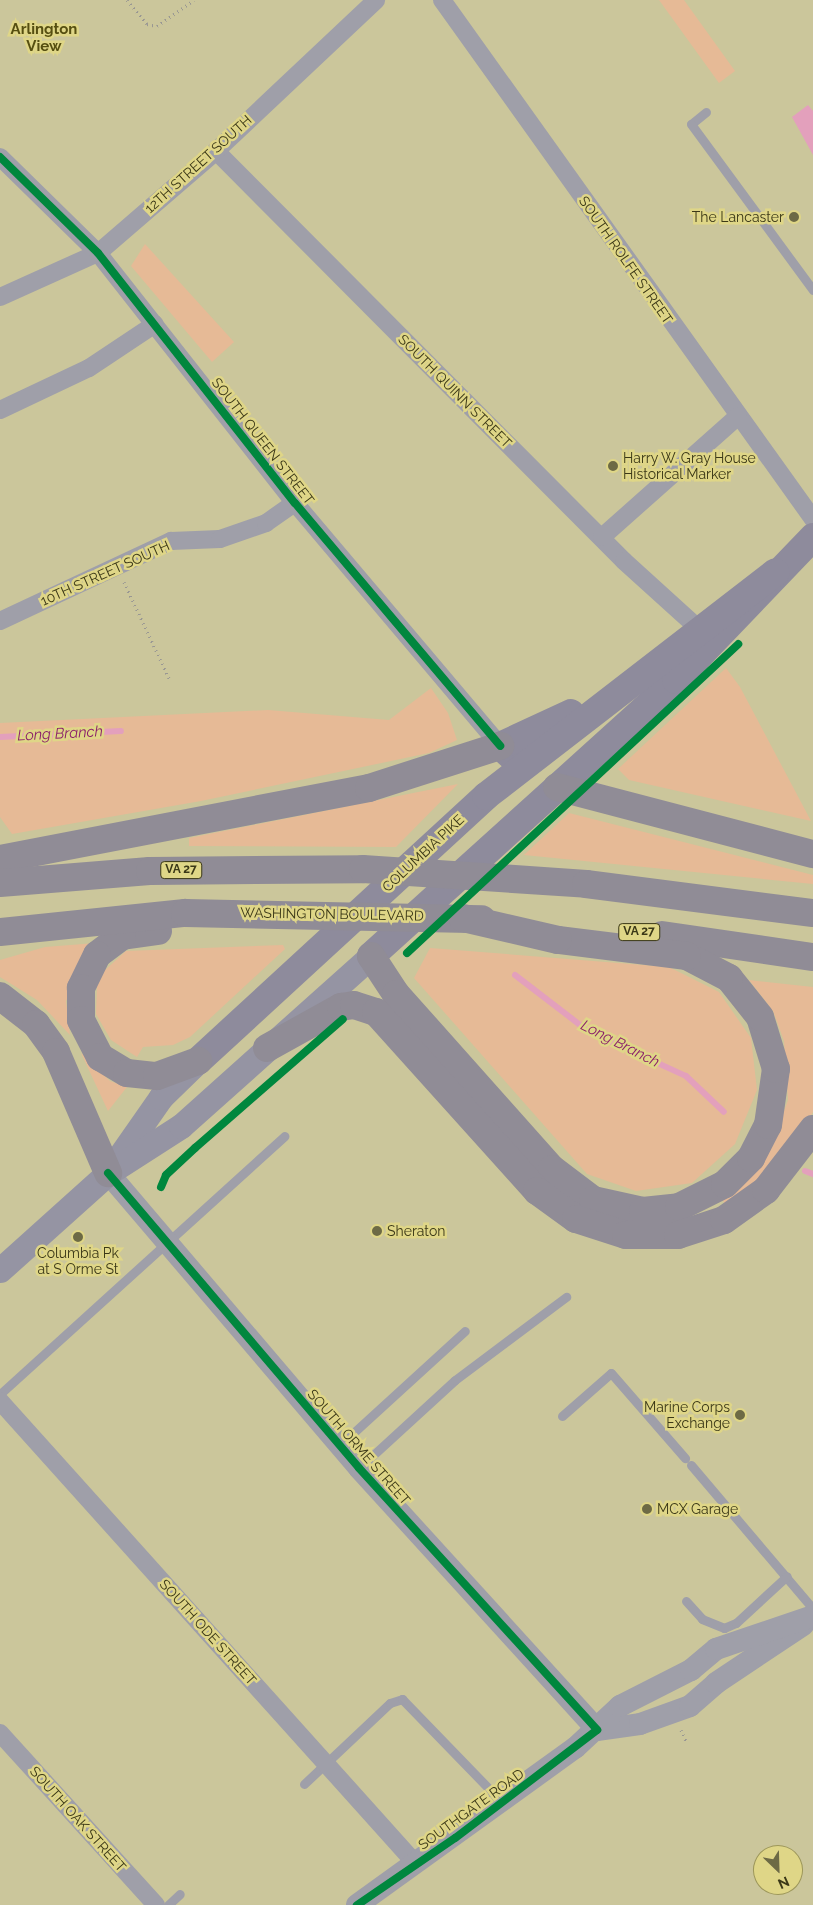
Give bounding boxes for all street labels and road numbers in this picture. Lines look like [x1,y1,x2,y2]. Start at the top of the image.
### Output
street label: 12TH STREET SOUTH [141,111,255,217]
street label: SOUTH ROLFE STREET [576,193,676,327]
street label: SOUTH QUINN STREET [395,331,515,451]
street label: SOUTH QUEEN STREET [208,374,318,508]
street label: 10TH STREET SOUTH [38,537,172,609]
street label: COLUMBIA PIKE [378,811,468,895]
road number: VA 27 [160,860,202,880]
street label: WASHINGTON BOULEVARD [240,904,424,924]
road number: VA 27 [618,922,660,942]
street label: SOUTH ORME STREET [304,1386,414,1508]
street label: SOUTH ODE STREET [156,1576,260,1688]
street label: SOUTH OAK STREET [26,1763,130,1875]
street label: SOUTHGATE ROAD [415,1765,527,1853]

